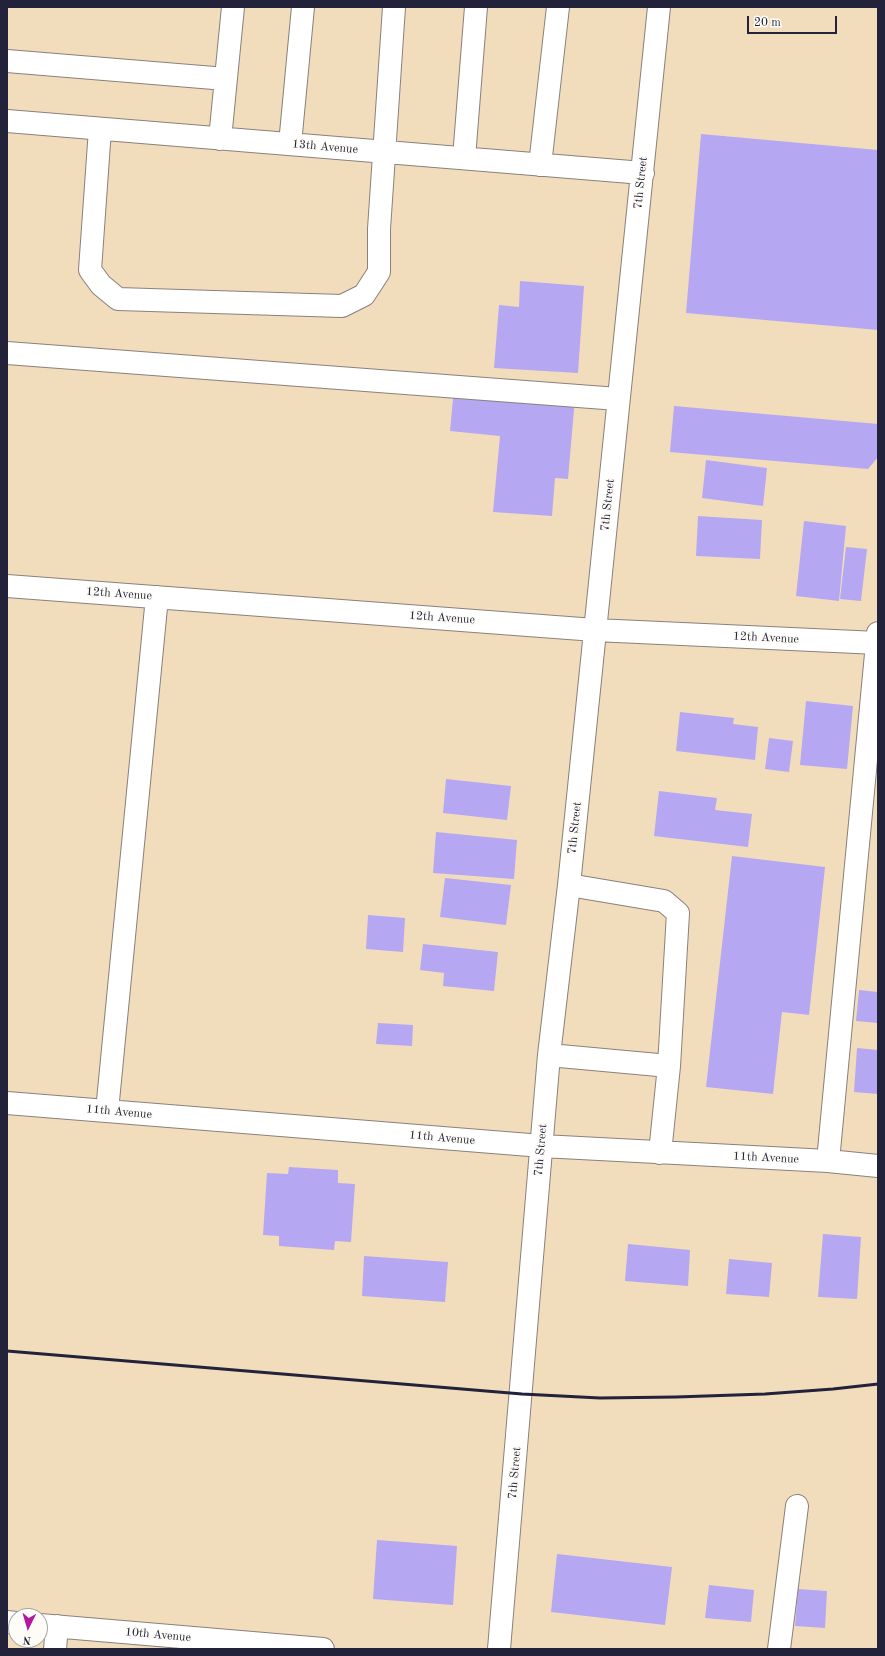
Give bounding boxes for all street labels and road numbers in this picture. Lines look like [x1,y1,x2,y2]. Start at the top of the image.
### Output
street label: 13th Avenue [291,137,359,157]
street label: 7th Street [631,156,651,210]
street label: 7th Street [598,478,618,532]
street label: 12th Avenue [86,585,152,603]
street label: 12th Avenue [409,609,475,627]
street label: 12th Avenue [733,629,799,647]
street label: 7th Street [565,801,585,855]
street label: 11th Avenue [85,1102,153,1122]
street label: 7th Street [532,1123,550,1177]
street label: 11th Avenue [408,1128,476,1148]
street label: 11th Avenue [733,1149,799,1167]
street label: 7th Street [506,1446,524,1500]
street label: 10th Avenue [124,1625,192,1645]

